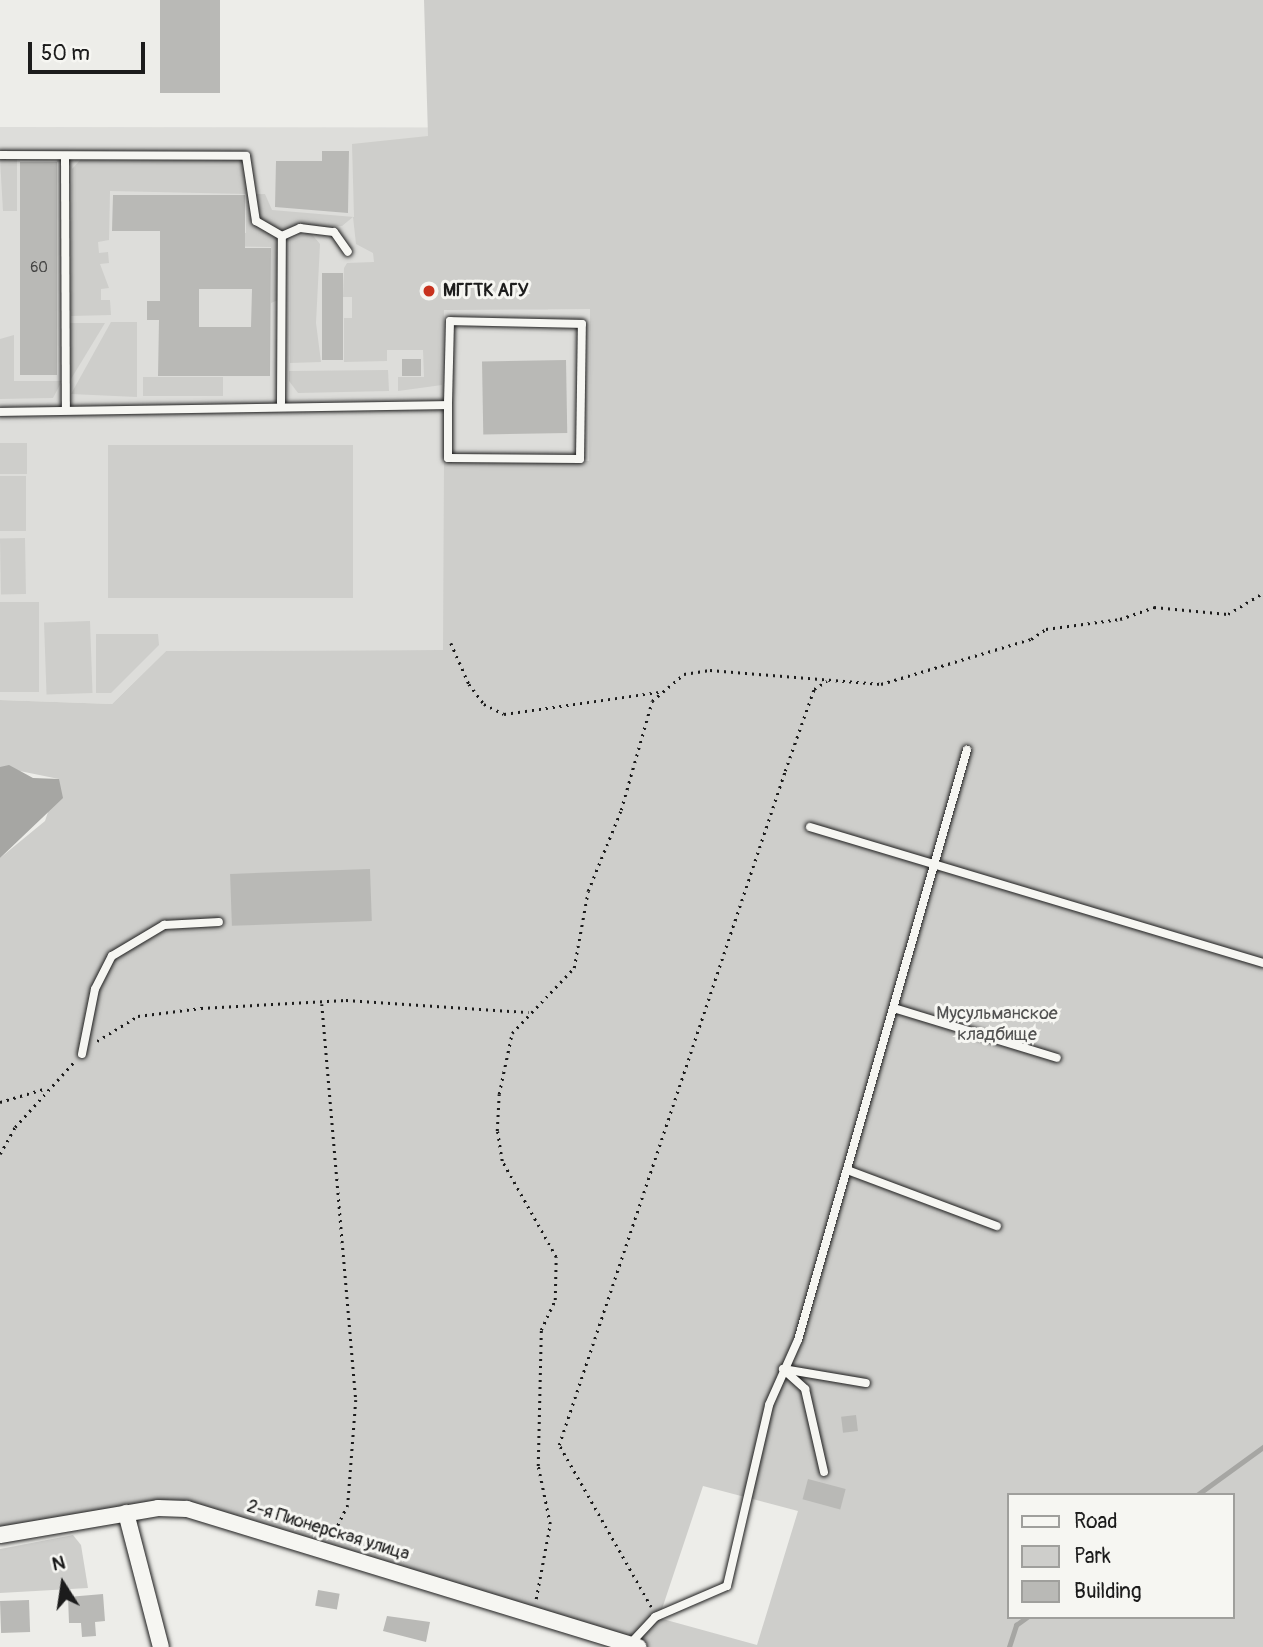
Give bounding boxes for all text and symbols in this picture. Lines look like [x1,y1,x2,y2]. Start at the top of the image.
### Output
scale bar [32,28,149,72]
text: 50 m [41,40,90,67]
house number: 60 [30,260,48,276]
place label: МГГТК АГУ [443,280,529,302]
marker: МГГТК АГУ [421,283,437,299]
park label: Мусульманское кладбище [936,1004,1058,1046]
legend [1007,1493,1235,1619]
street label: 2-я Пионерская улица [244,1496,412,1566]
text: Road [1074,1508,1118,1535]
text: Park [1074,1543,1111,1570]
north arrow [28,1549,98,1619]
text: N [50,1550,67,1577]
text: Building [1074,1578,1141,1605]

